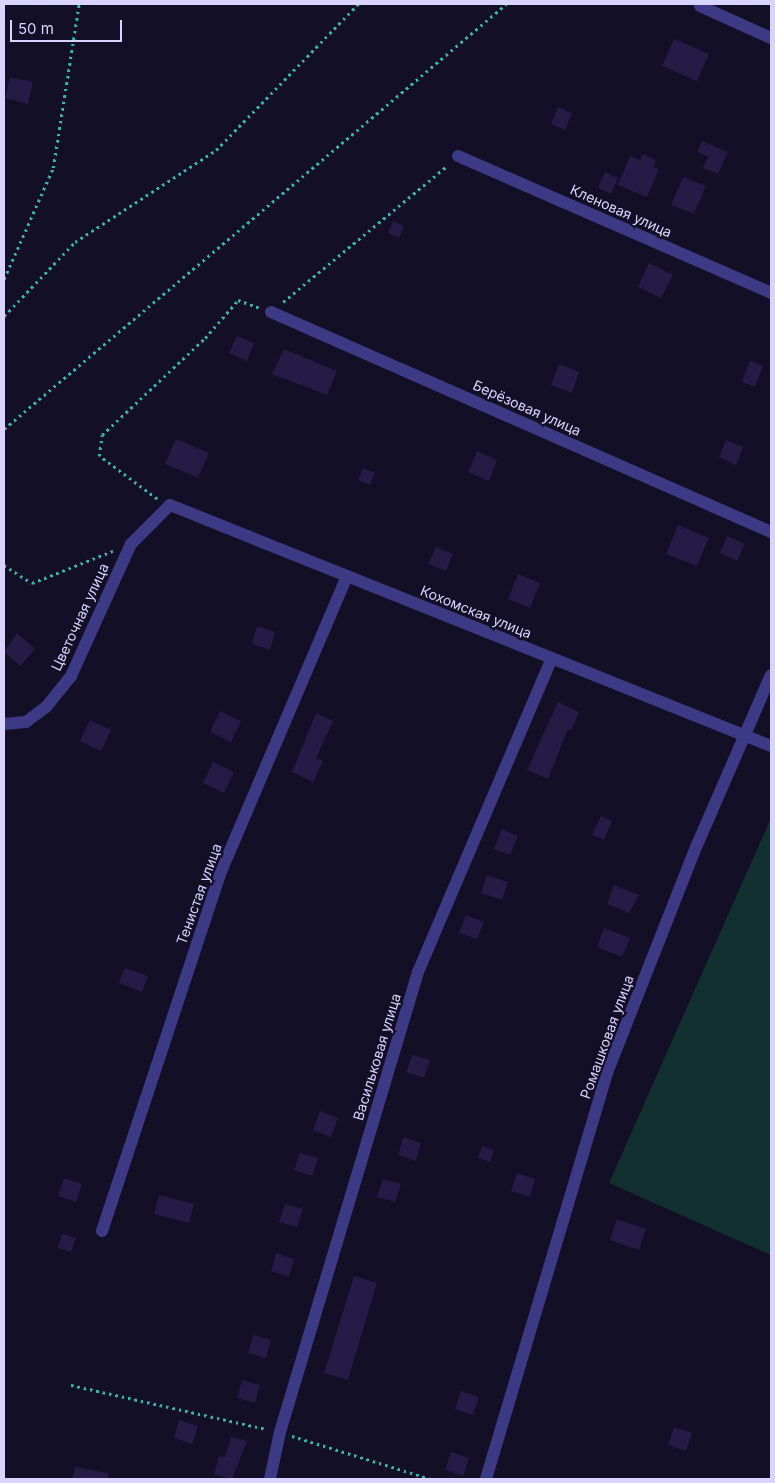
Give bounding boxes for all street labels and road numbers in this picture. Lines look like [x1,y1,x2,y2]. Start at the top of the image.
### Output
street label: Кленовая улица [568,181,674,241]
street label: Берёзовая улица [470,377,584,439]
street label: Цветочная улица [48,561,112,673]
street label: Кохомская улица [418,582,534,642]
street label: Тенистая улица [173,841,225,947]
street label: Ромашковая улица [577,973,637,1101]
street label: Васильковая улица [350,991,404,1123]

